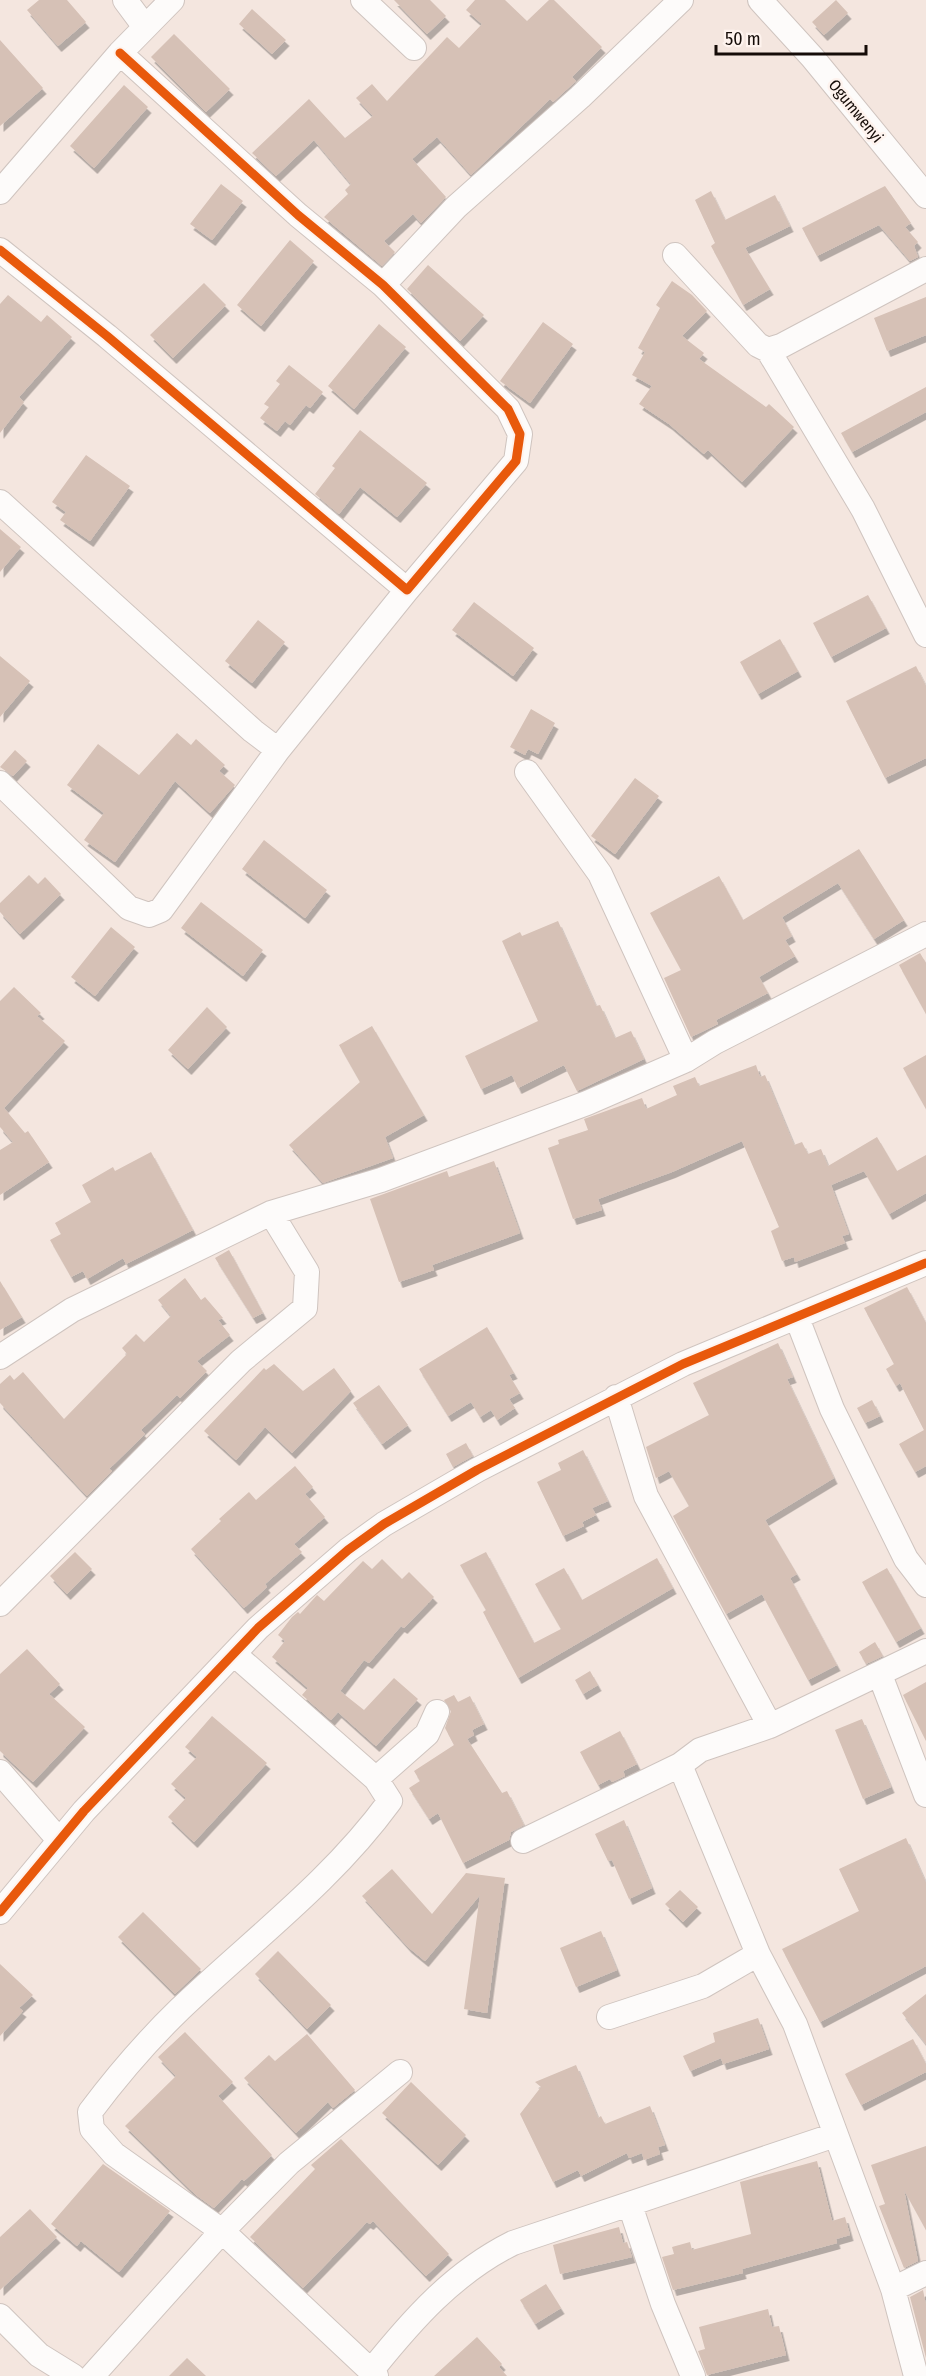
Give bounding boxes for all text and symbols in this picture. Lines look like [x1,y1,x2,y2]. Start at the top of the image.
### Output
scale bar [716,18,866,56]
text: 50 m [725,28,761,50]
street label: Ogumwenyi [825,76,887,146]

